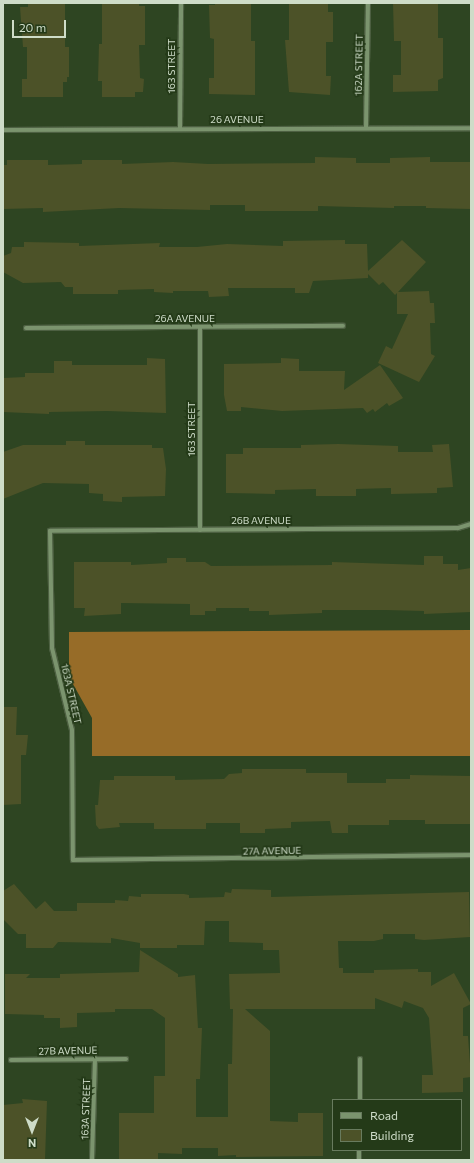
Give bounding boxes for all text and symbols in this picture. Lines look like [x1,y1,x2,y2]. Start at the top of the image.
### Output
scale bar [14,12,68,38]
text: 20 m [19,20,46,34]
street label: 162A STREET [352,34,366,96]
street label: 163 STREET [166,38,178,94]
street label: 26 AVENUE [210,114,264,126]
street label: 26A AVENUE [155,313,215,325]
street label: 163 STREET [186,401,198,457]
street label: 26B AVENUE [231,515,291,527]
street label: 163A STREET [58,663,84,725]
street label: 27A AVENUE [243,844,301,858]
street label: 27B AVENUE [38,1044,98,1058]
street label: 163A STREET [79,1078,93,1140]
legend [332,1099,462,1151]
text: Road [370,1108,398,1122]
north arrow [12,1111,52,1151]
text: Building [370,1128,414,1142]
text: N [28,1137,36,1150]

